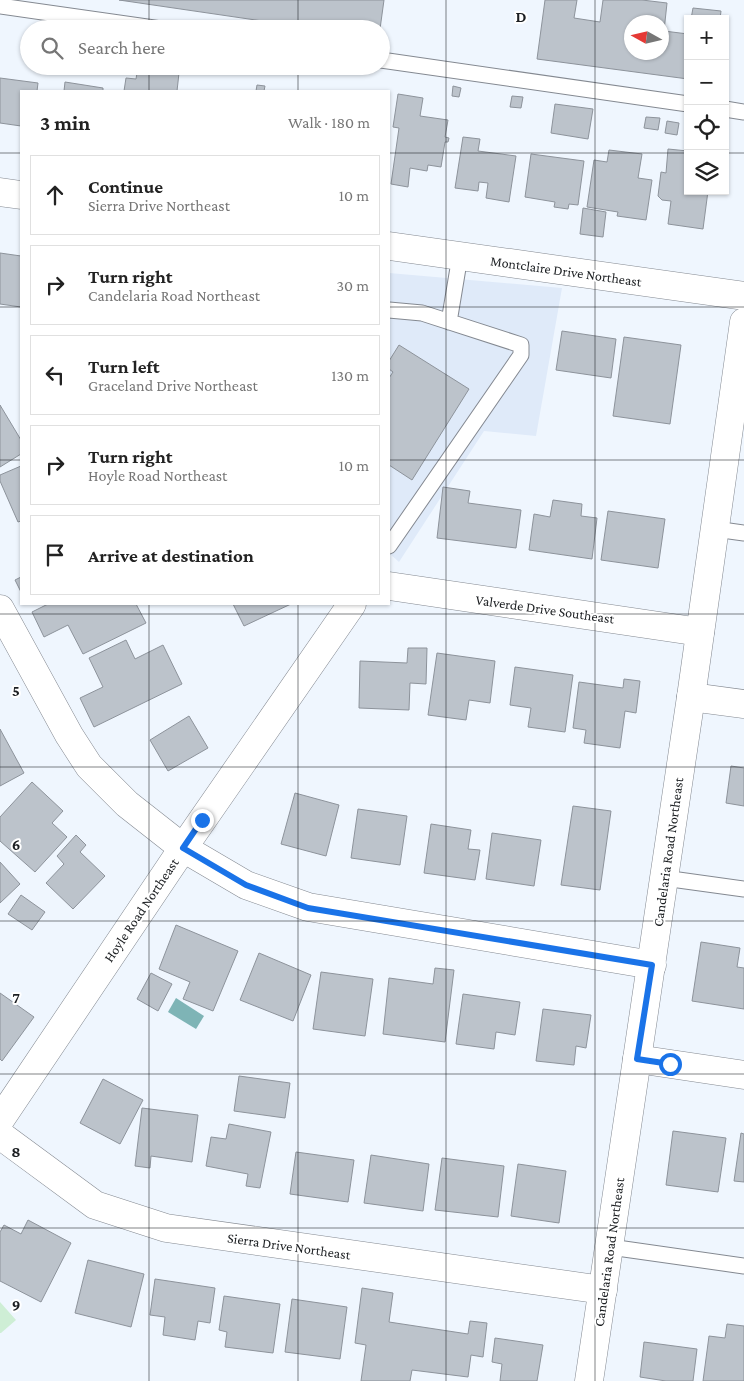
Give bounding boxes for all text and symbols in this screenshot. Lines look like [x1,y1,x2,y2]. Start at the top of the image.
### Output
text: D [515,8,527,25]
north arrow [624,15,669,60]
map controls [684,15,729,195]
button: + [684,15,729,60]
search box [20,20,390,75]
icon: search [38,34,66,62]
text: Search here [78,37,165,58]
button: − [684,60,729,105]
button: locate [684,105,729,150]
text: 3 min [40,111,90,135]
text: Walk · 180 m [288,114,370,131]
button: layers [684,150,729,195]
text: Continue [88,176,163,197]
icon: ahead [41,181,69,209]
text: 10 m [339,187,369,204]
text: Sierra Drive Northeast [88,197,230,214]
street label: Montclaire Drive Northeast [489,252,643,290]
text: Turn right [88,266,173,287]
icon: right [41,271,69,299]
text: 30 m [337,277,369,294]
text: Candelaria Road Northeast [88,287,260,304]
text: Turn left [88,356,160,377]
icon: left [41,361,69,389]
text: 130 m [331,367,369,384]
text: Graceland Drive Northeast [88,377,258,394]
text: Turn right [88,446,173,467]
icon: right [41,451,69,479]
text: 10 m [339,457,369,474]
text: Hoyle Road Northeast [88,467,227,484]
icon: arrive [41,541,69,569]
text: Arrive at destination [88,545,254,566]
street label: Valverde Drive Southeast [475,591,616,627]
text: 5 [12,682,20,699]
street label: Candelaria Road Northeast [650,776,686,928]
route end [191,809,214,832]
text: 6 [12,836,20,853]
street label: Hoyle Road Northeast [100,855,182,965]
text: 7 [12,989,20,1006]
route start [659,1053,682,1076]
text: 8 [11,1143,21,1160]
street label: Candelaria Road Northeast [591,1176,627,1328]
street label: Sierra Drive Northeast [226,1229,352,1263]
text: 9 [12,1296,20,1313]

